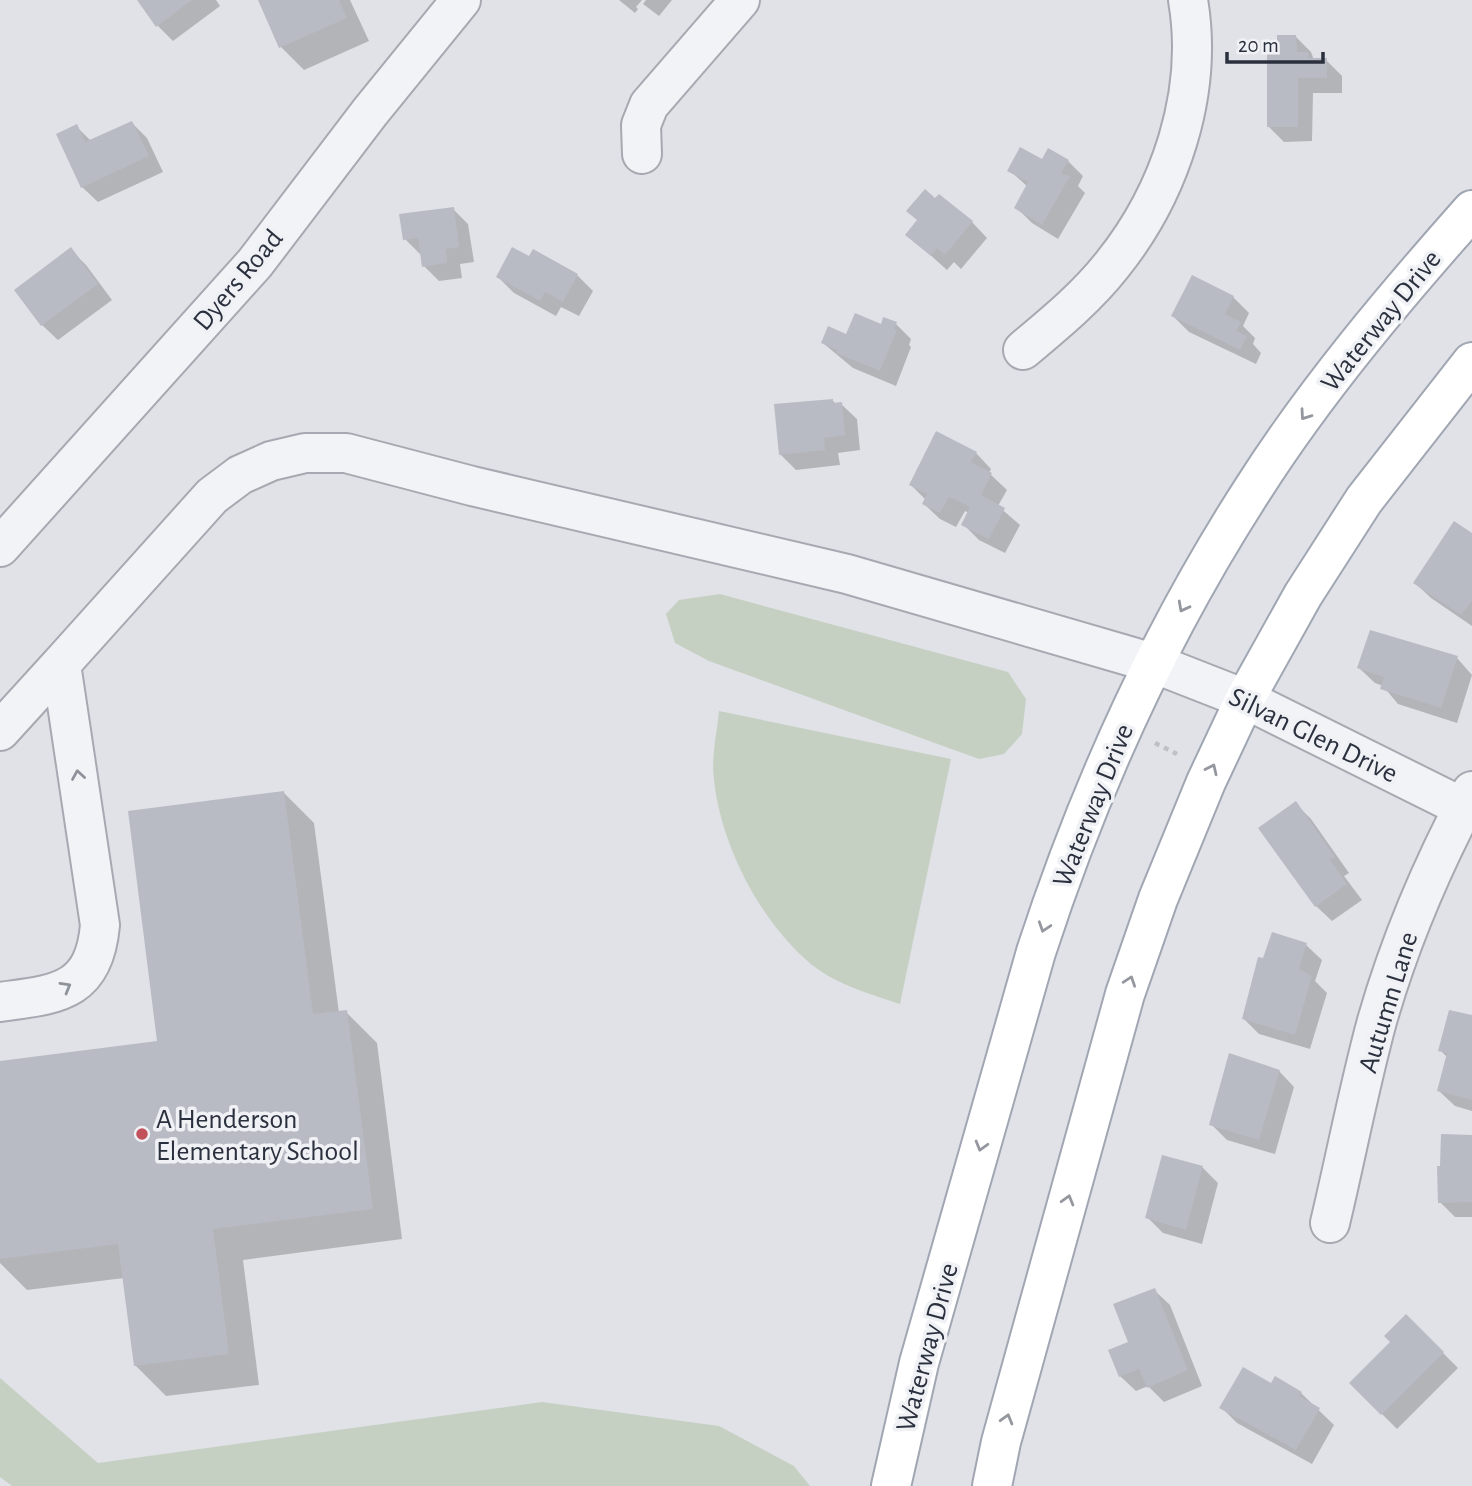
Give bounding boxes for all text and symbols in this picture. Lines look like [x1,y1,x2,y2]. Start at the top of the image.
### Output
scale bar [1227,21,1323,65]
text: 20 m [1238,35,1279,56]
street label: Dyers Road [189,224,289,336]
street label: Waterway Drive [1316,245,1447,397]
one-way arrow [1301,407,1313,420]
one-way arrow [1178,600,1192,612]
street label: Silvan Glen Drive [1224,683,1402,789]
street label: Waterway Drive [1048,720,1139,891]
one-way arrow [1204,764,1218,776]
one-way arrow [70,769,85,781]
one-way arrow [1038,921,1052,933]
street label: Autumn Lane [1354,929,1424,1076]
one-way arrow [1122,976,1136,988]
one-way arrow [58,982,71,995]
place label: A Henderson Elementary School [156,1106,359,1166]
marker: A Henderson Elementary School [134,1126,150,1142]
one-way arrow [974,1140,989,1152]
one-way arrow [1060,1194,1074,1206]
street label: Waterway Drive [892,1260,964,1435]
one-way arrow [999,1414,1013,1426]

